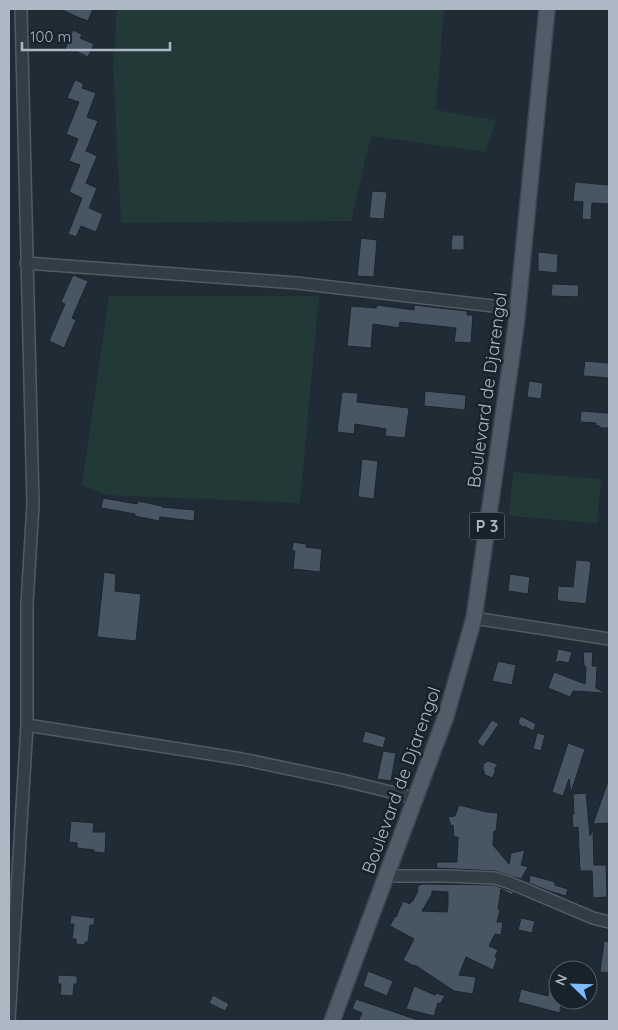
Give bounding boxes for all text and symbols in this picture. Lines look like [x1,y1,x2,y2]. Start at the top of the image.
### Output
scale bar [22,20,170,52]
text: 100 m [30,27,71,46]
street label: Boulevard de Djarengol [462,291,512,489]
road number: P 3 [470,512,504,540]
street label: Boulevard de Djarengol [356,683,446,877]
north arrow [548,960,598,1010]
text: N [551,972,571,988]

